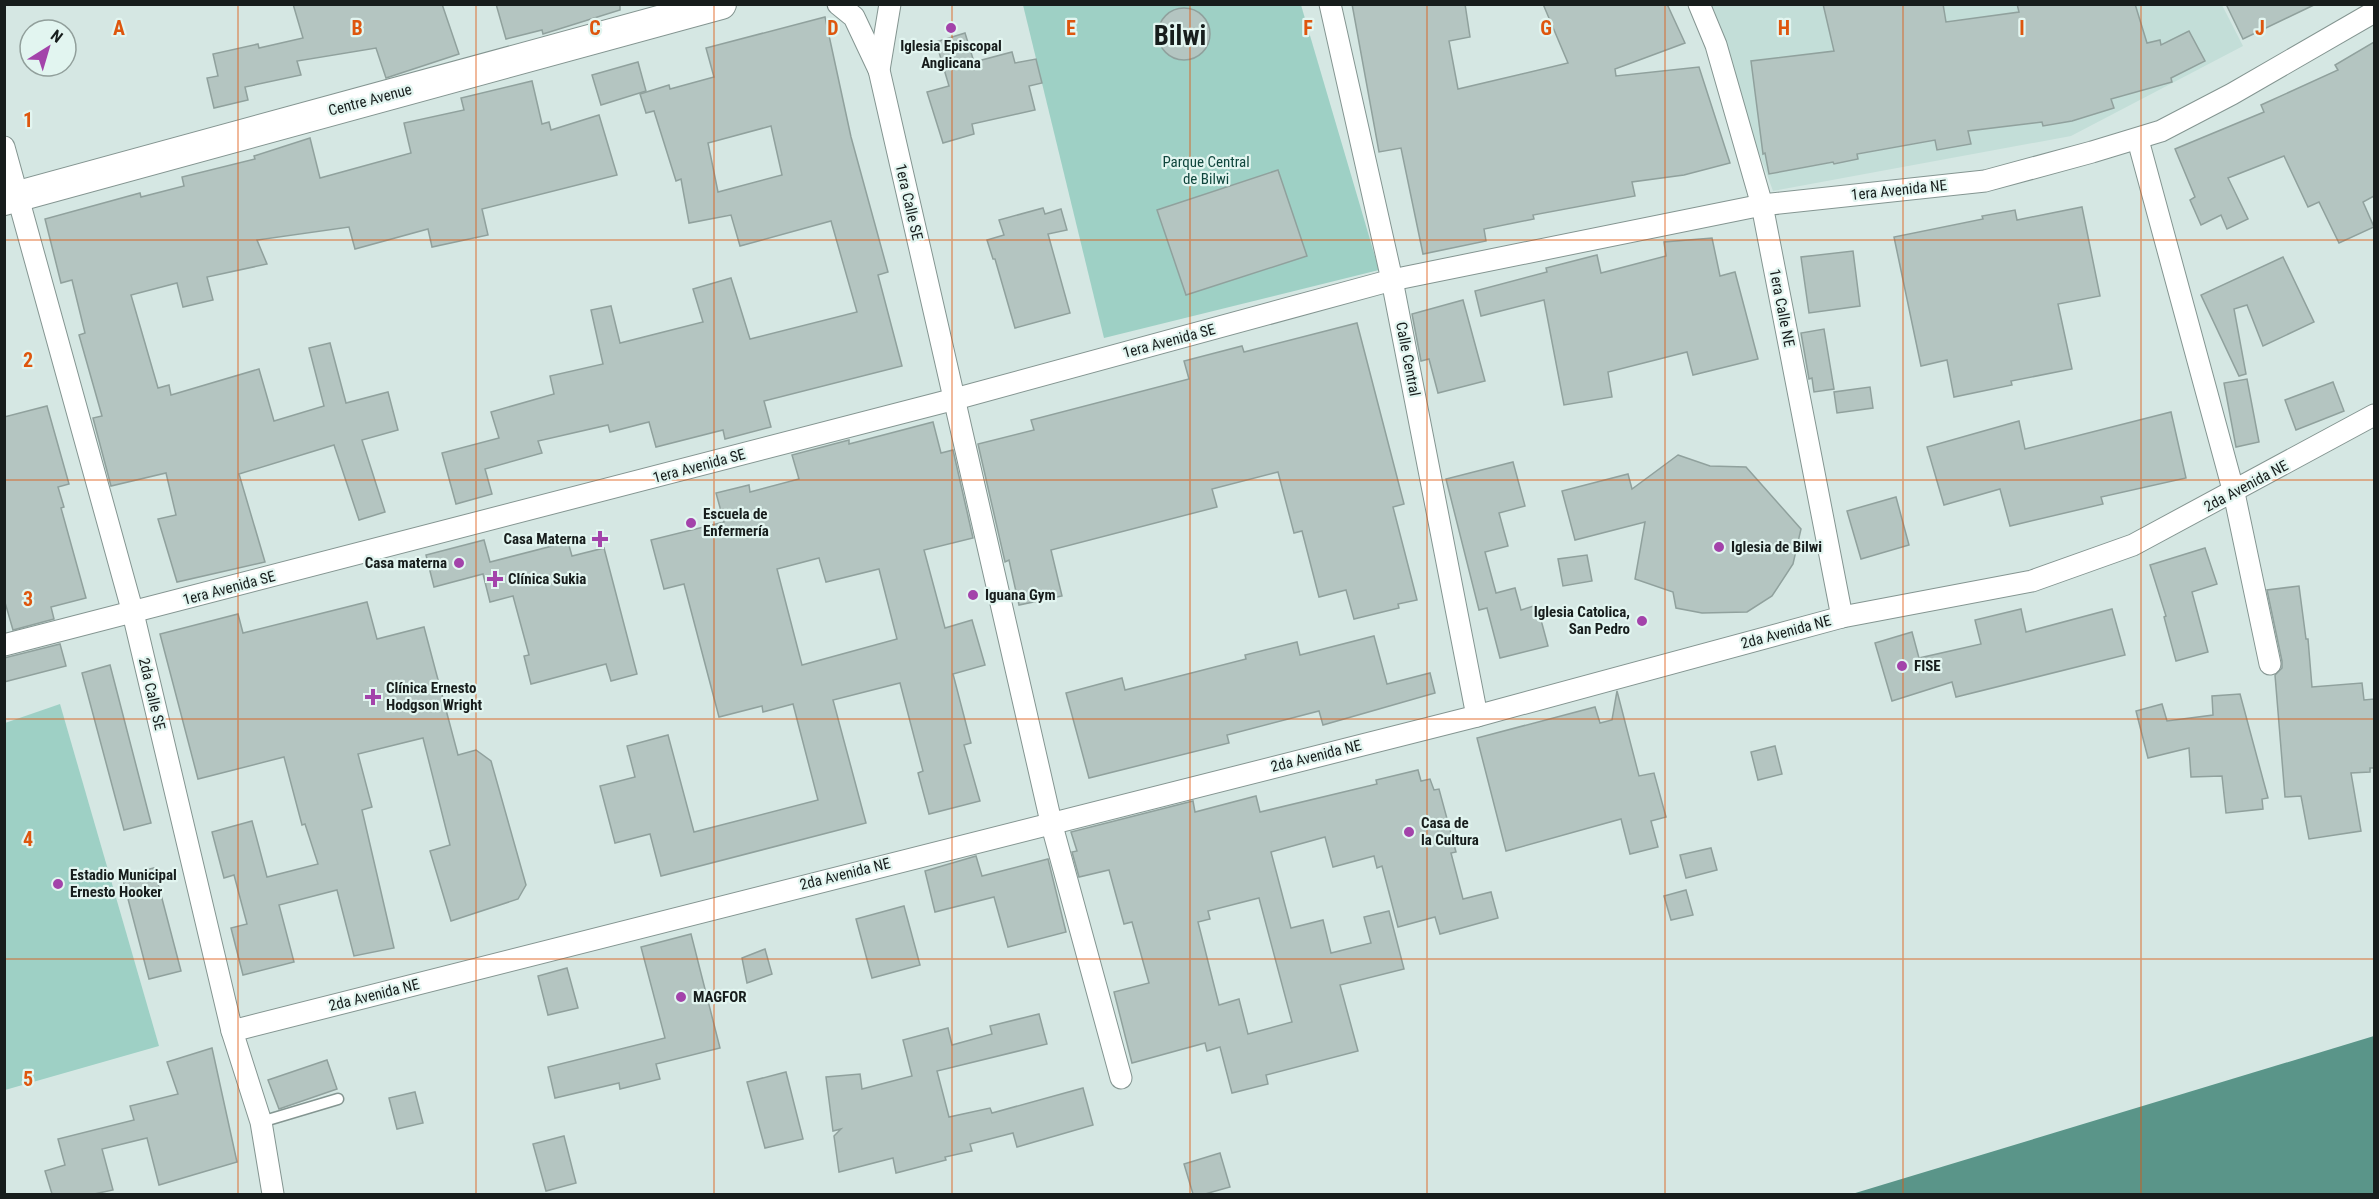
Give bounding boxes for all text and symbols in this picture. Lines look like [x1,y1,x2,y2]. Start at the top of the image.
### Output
text: A [113,16,125,40]
text: B [351,16,363,40]
text: C [589,16,601,40]
text: D [827,16,839,40]
text: E [1066,16,1076,40]
text: F [1303,16,1313,40]
text: G [1540,16,1552,40]
text: H [1778,16,1790,40]
text: I [2019,16,2025,40]
text: J [2255,16,2265,40]
north arrow [18,18,78,78]
district label: Bilwi [1154,20,1206,52]
marker: Iglesia Episcopal Anglicana [944,21,958,35]
text: N [47,26,66,47]
place label: Iglesia Episcopal Anglicana [900,37,1002,72]
street label: Centre Avenue [326,80,414,120]
text: 1 [23,108,33,132]
park label: Parque Central de Bilwi [1162,153,1250,188]
street label: 1era Calle SE [891,162,927,242]
street label: 1era Avenida NE [1850,176,1948,204]
street label: 1era Calle NE [1766,267,1798,349]
street label: 1era Avenida SE [1121,320,1217,362]
street label: Calle Central [1392,320,1424,398]
text: 2 [23,348,33,372]
street label: 1era Avenida SE [651,445,747,487]
street label: 2da Avenida NE [2201,456,2291,516]
place label: Escuela de Enfermería [703,505,769,540]
marker: Escuela de Enfermería [684,516,698,530]
place label: Casa Materna [503,530,586,548]
marker: Casa Materna [591,530,609,548]
place label: Iglesia de Bilwi [1731,538,1822,556]
marker: Iglesia de Bilwi [1712,540,1726,554]
place label: Casa materna [365,554,447,572]
marker: Casa materna [452,556,466,570]
street label: 1era Avenida SE [181,567,277,609]
marker: Clínica Sukia [486,570,504,588]
place label: Clínica Sukia [508,570,586,588]
place label: Iguana Gym [985,586,1056,604]
text: 3 [23,587,33,611]
marker: Iguana Gym [966,588,980,602]
place label: Iglesia Catolica, San Pedro [1534,603,1630,638]
street label: 2da Avenida NE [1739,611,1833,653]
marker: Iglesia Catolica, San Pedro [1635,614,1649,628]
street label: 2da Calle SE [135,656,169,732]
place label: FISE [1914,657,1941,675]
marker: FISE [1895,659,1909,673]
place label: Clínica Ernesto Hodgson Wright [386,679,483,714]
marker: Clínica Ernesto Hodgson Wright [364,688,382,706]
street label: 2da Avenida NE [1269,736,1363,776]
place label: Casa de la Cultura [1421,814,1479,849]
marker: Casa de la Cultura [1402,825,1416,839]
text: 4 [23,827,33,851]
street label: 2da Avenida NE [798,854,892,894]
place label: Estadio Municipal Ernesto Hooker [70,866,177,901]
marker: Estadio Municipal Ernesto Hooker [51,877,65,891]
street label: 2da Avenida NE [327,975,421,1015]
place label: MAGFOR [693,988,747,1006]
marker: MAGFOR [674,990,688,1004]
text: 5 [23,1067,33,1091]

